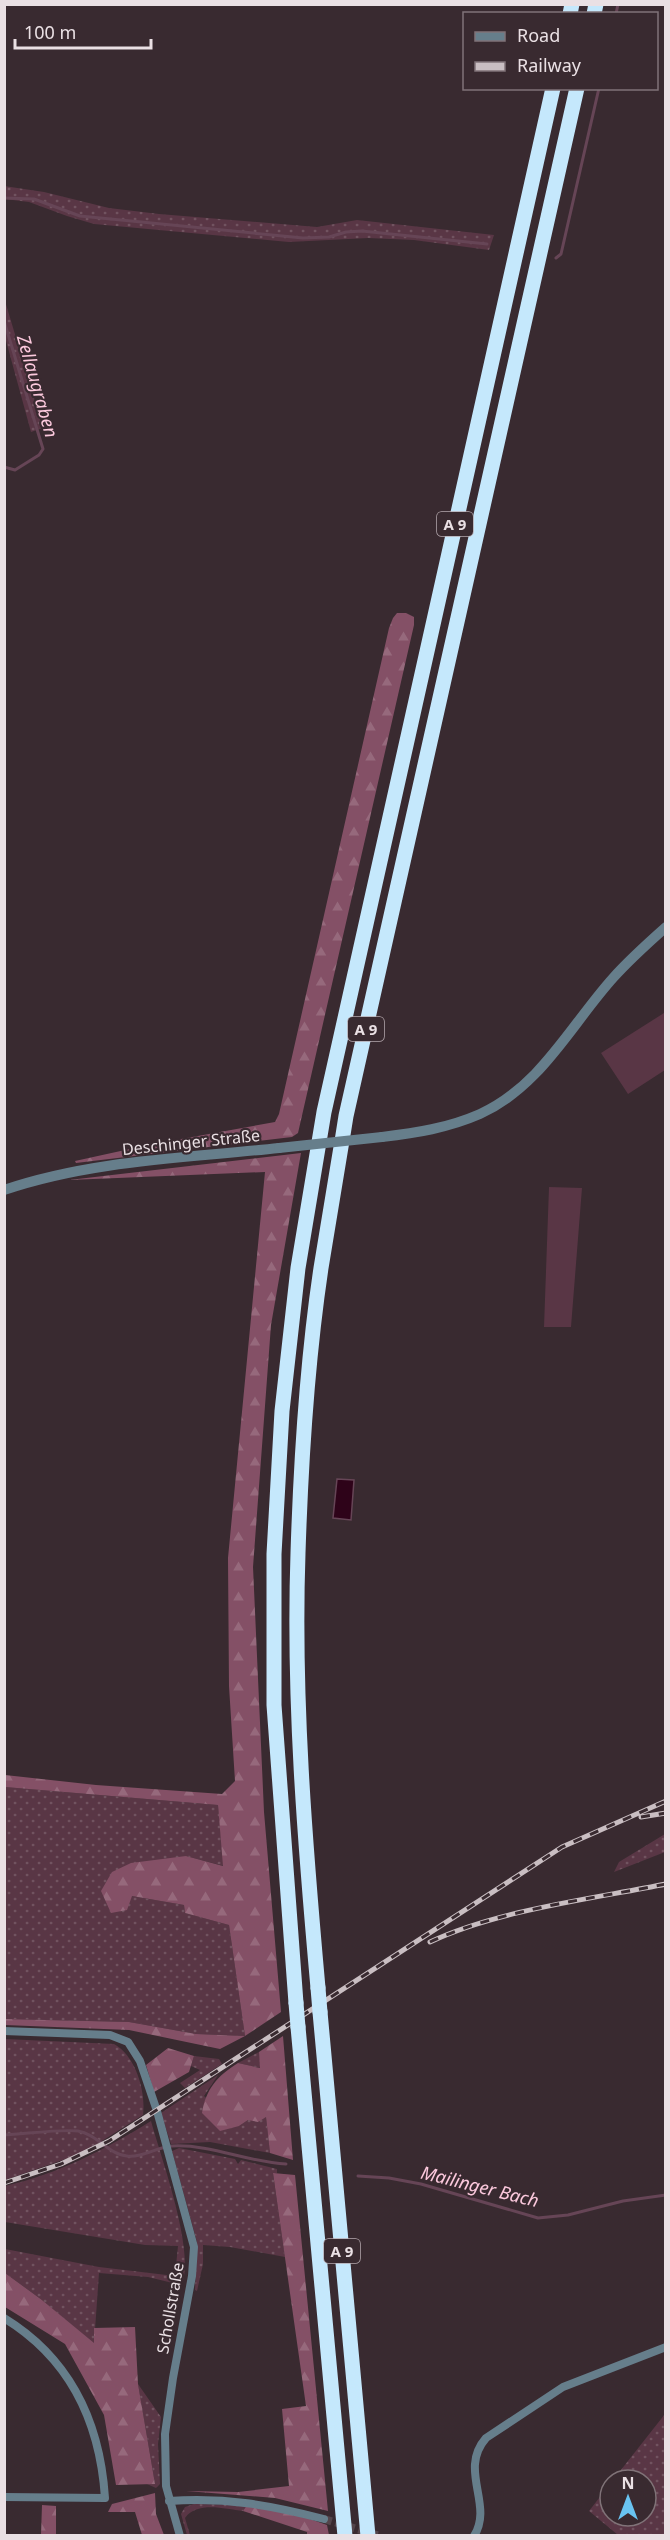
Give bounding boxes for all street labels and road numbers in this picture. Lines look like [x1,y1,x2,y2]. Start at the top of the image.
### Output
road number: A 9 [437,512,473,536]
road number: A 9 [348,1017,384,1041]
street label: Deschinger Straße [121,1124,261,1160]
road number: A 9 [324,2239,360,2263]
street label: Schollstraße [151,2261,189,2355]

